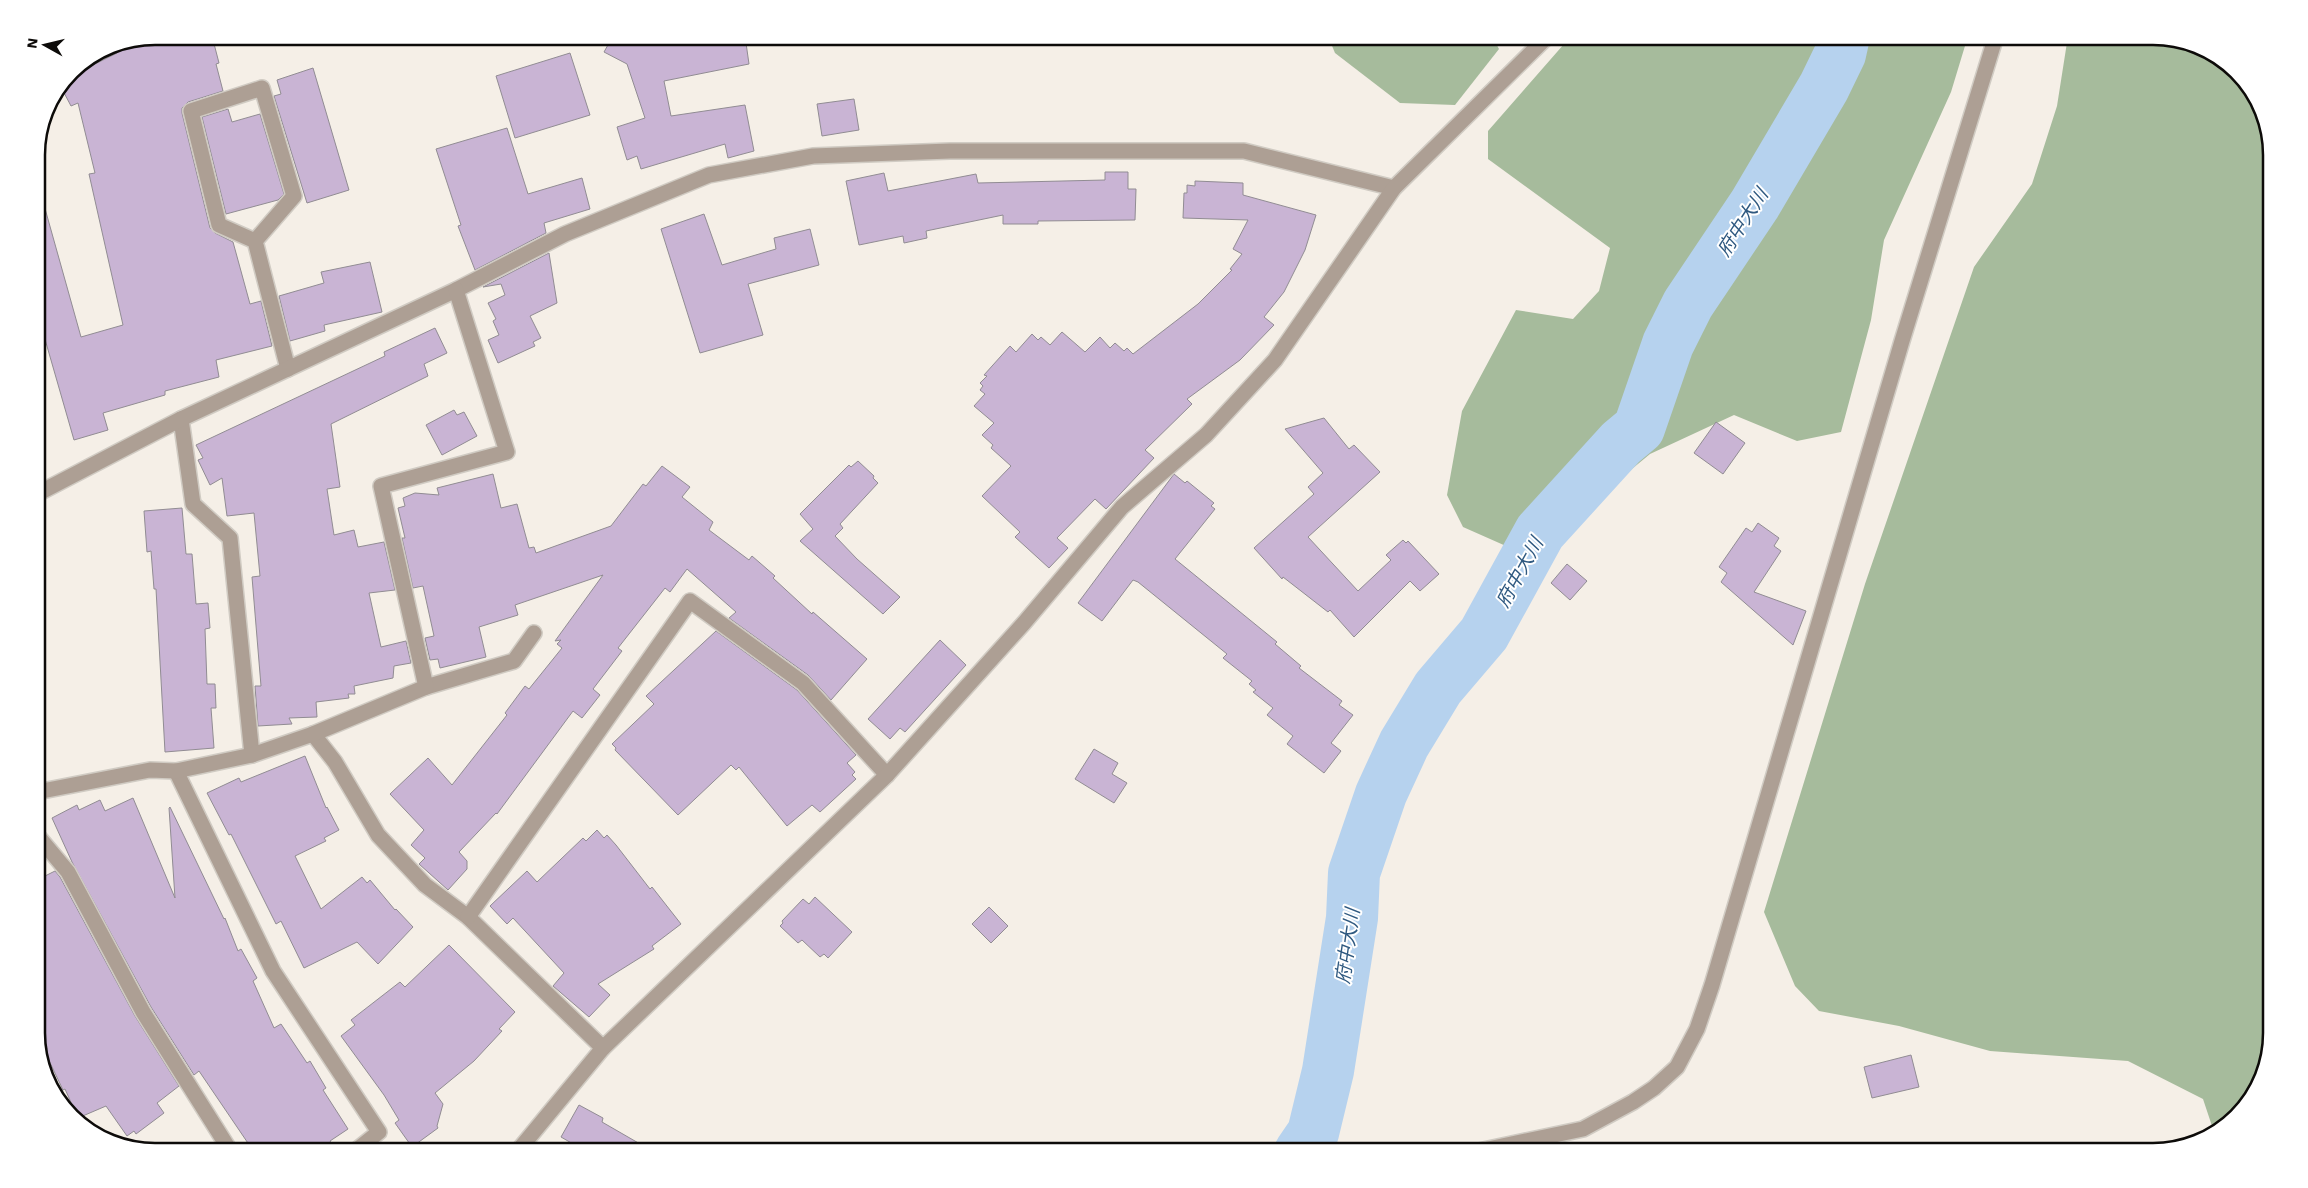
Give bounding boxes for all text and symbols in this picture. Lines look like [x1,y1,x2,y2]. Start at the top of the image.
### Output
north arrow [20,20,70,70]
text: N [23,37,41,49]
water label: 府中大川 [1712,182,1774,260]
water label: 府中大川 [1491,532,1549,611]
water label: 府中大川 [1331,905,1364,985]

